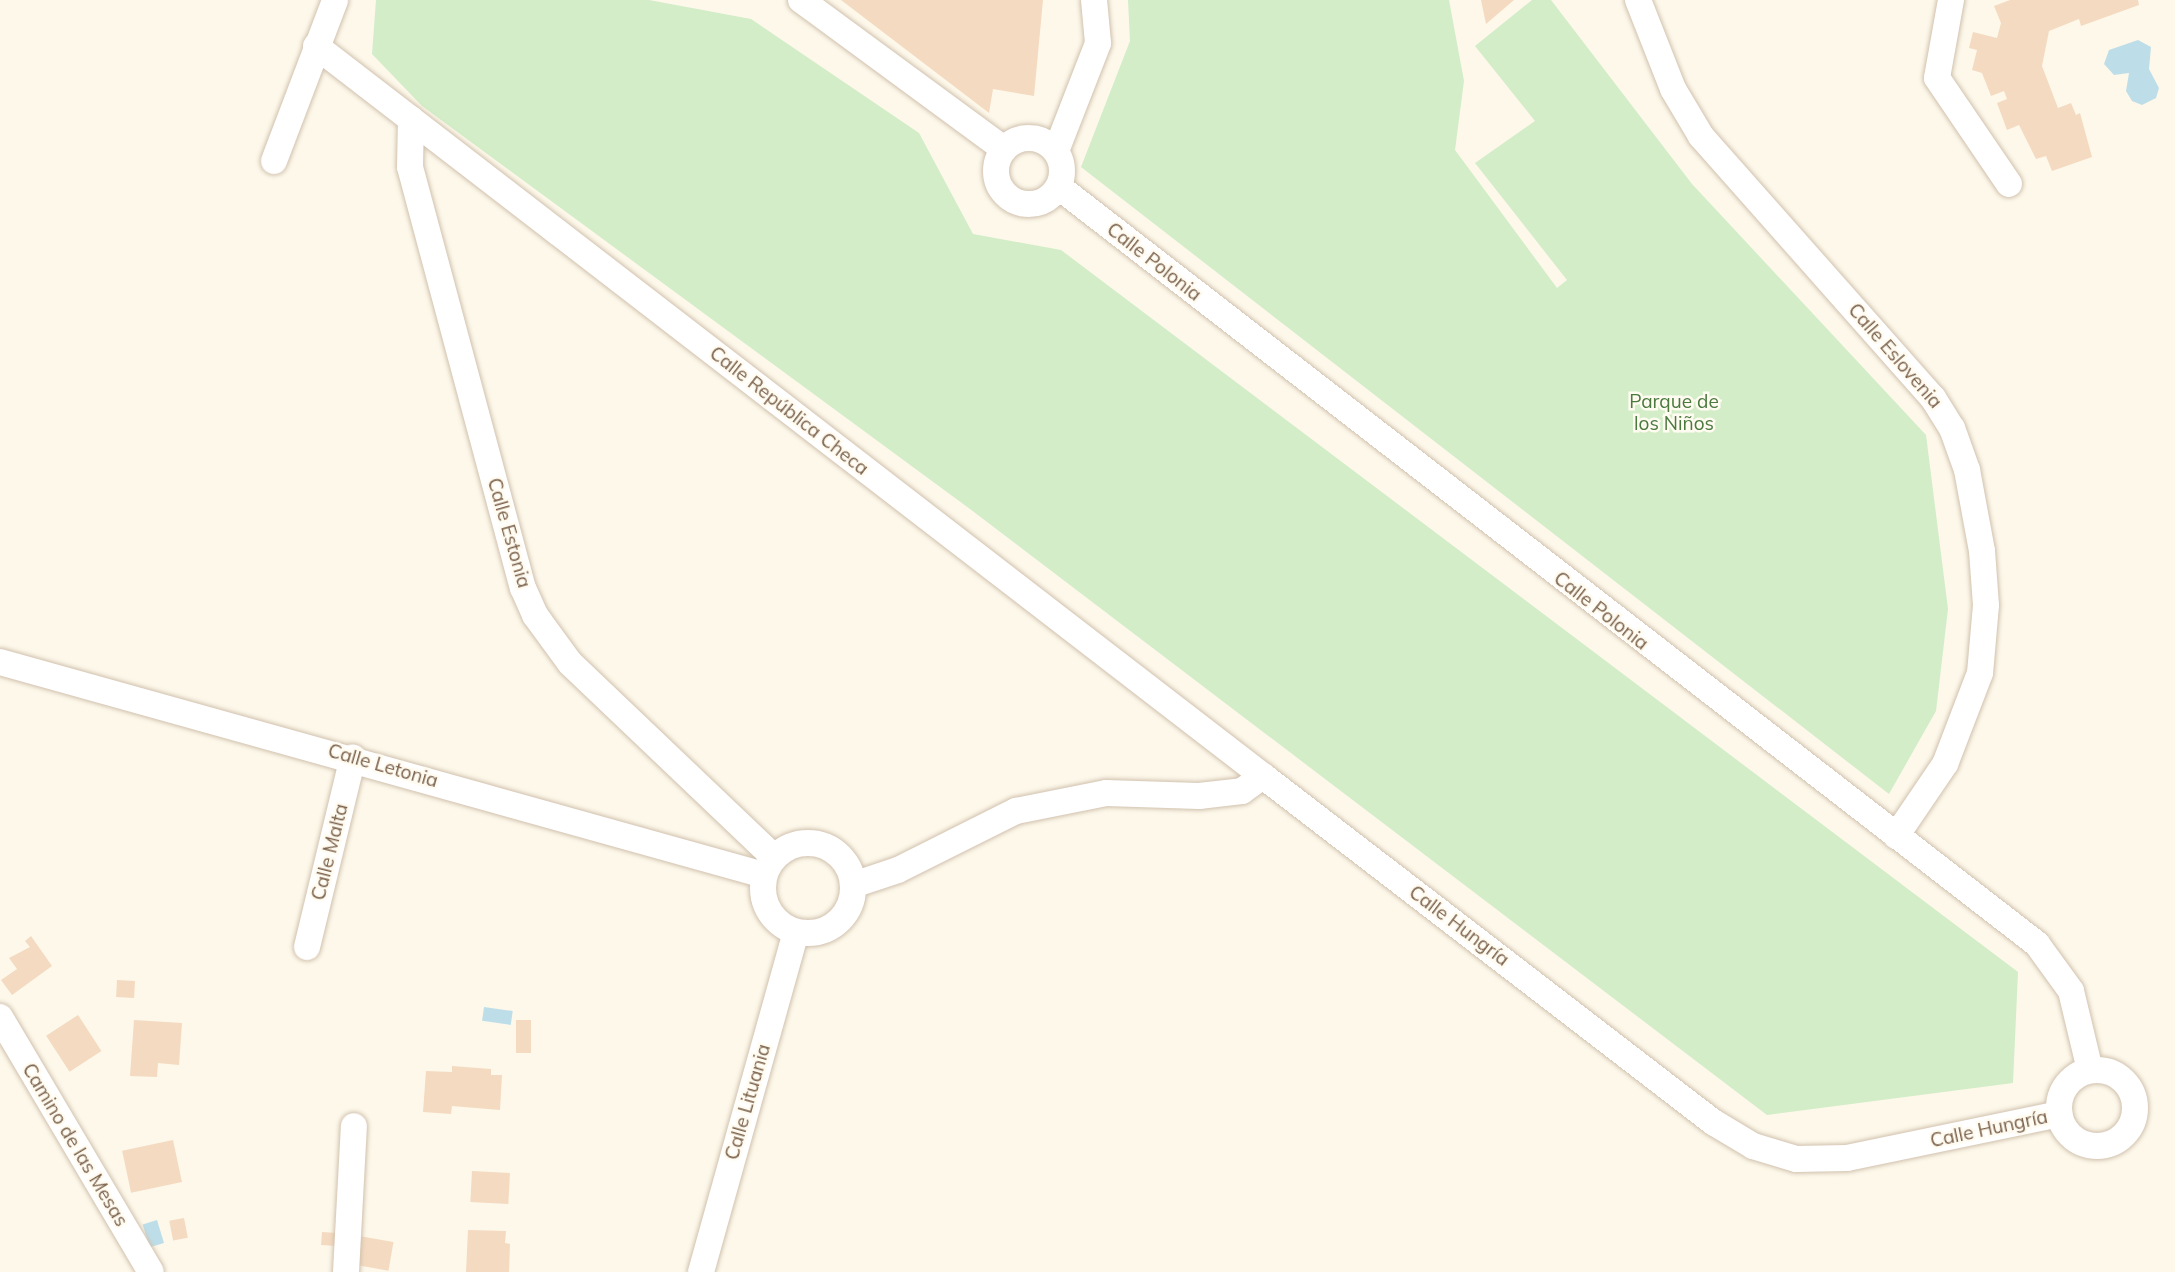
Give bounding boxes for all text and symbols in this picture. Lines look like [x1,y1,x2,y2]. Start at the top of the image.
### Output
street label: Calle Polonia [1102,218,1206,306]
street label: Calle Eslovenia [1843,299,1947,413]
street label: Calle República Checa [705,342,873,480]
park label: Parque de los Niños [1629,391,1719,435]
street label: Calle Estonia [482,475,536,591]
street label: Calle Polonia [1549,567,1653,655]
street label: Calle Letonia [325,739,441,793]
street label: Calle Malta [307,801,353,903]
street label: Calle Hungría [1404,881,1514,971]
street label: Calle Lituania [721,1041,775,1163]
street label: Camino de las Mesas [17,1059,133,1231]
street label: Calle Hungría [1928,1105,2050,1153]

